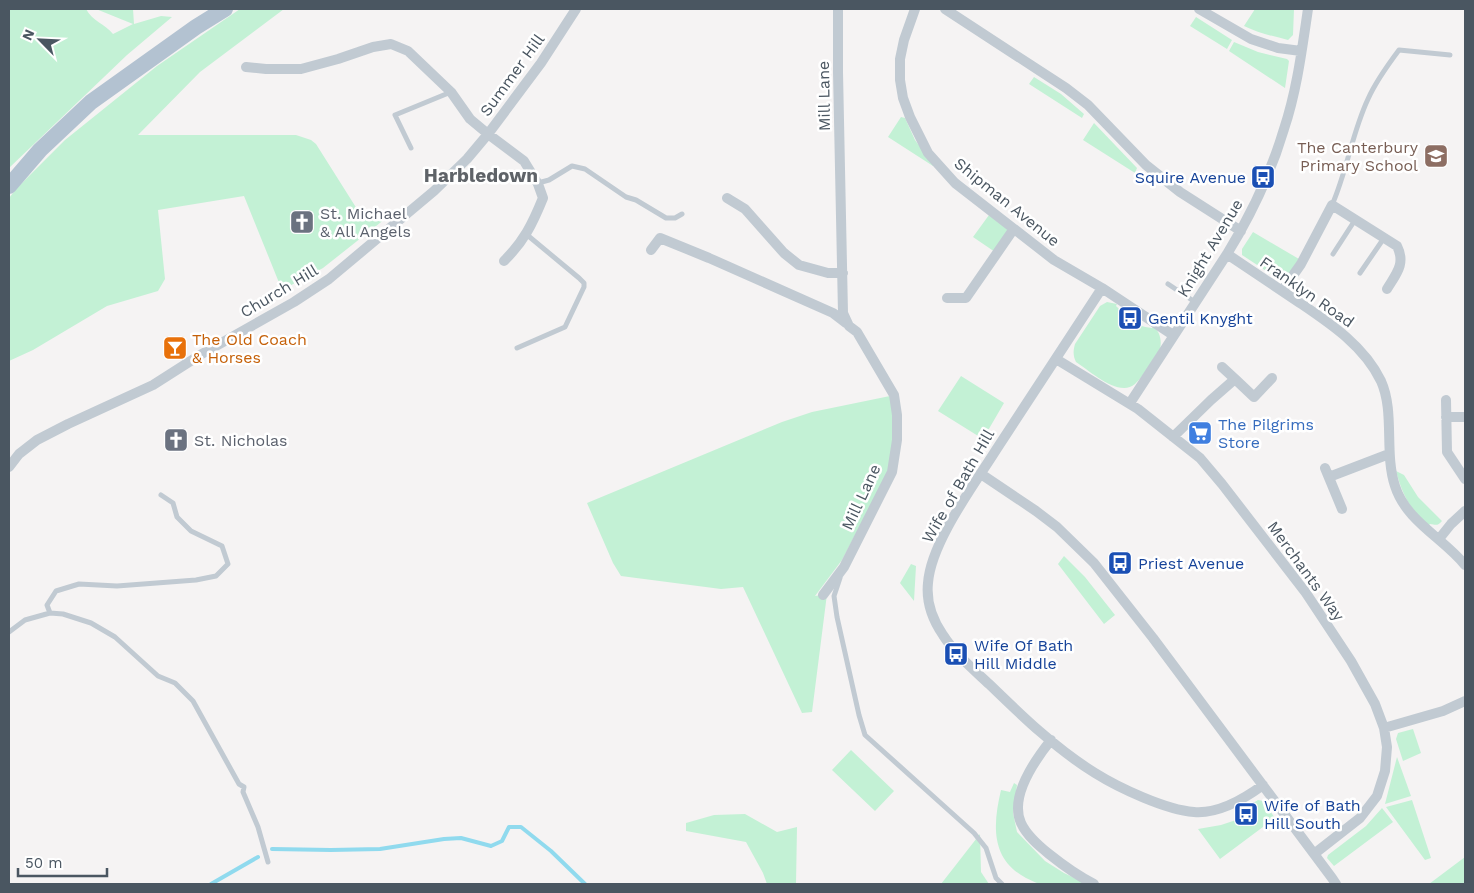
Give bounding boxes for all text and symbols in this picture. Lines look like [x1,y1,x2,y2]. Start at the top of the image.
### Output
north arrow [15,15,65,65]
text: N [19,27,38,43]
street label: Summer Hill [476,30,548,120]
street label: Mill Lane [814,61,834,131]
place label: The Canterbury Primary School [1297,138,1419,175]
school or university icon: The Canterbury Primary School [1423,143,1449,169]
street label: Shipman Avenue [950,154,1064,250]
district label: Harbledown [424,164,538,187]
bus stop icon: Squire Avenue [1250,164,1276,190]
place label: Squire Avenue [1135,168,1246,187]
street label: Knight Avenue [1173,196,1247,300]
place label: St. Michael & All Angels [320,204,411,241]
church icon: St. Michael & All Angels [289,209,315,235]
street label: Franklyn Road [1256,252,1358,332]
street label: Church Hill [237,260,321,322]
bus stop icon: Gentil Knyght [1117,305,1143,331]
place label: Gentil Knyght [1148,309,1253,328]
place label: The Old Coach & Horses [192,330,307,367]
bar icon: The Old Coach & Horses [162,335,188,361]
place label: The Pilgrims Store [1218,415,1314,452]
supermarket icon: The Pilgrims Store [1187,420,1213,446]
street label: Wife of Bath Hill [918,426,998,546]
church icon: St. Nicholas [163,427,189,453]
place label: St. Nicholas [194,431,288,450]
street label: Mill Lane [838,461,884,533]
street label: Merchants Way [1263,517,1349,625]
bus stop icon: Priest Avenue [1107,550,1133,576]
place label: Priest Avenue [1138,554,1244,573]
place label: Wife Of Bath Hill Middle [974,636,1073,673]
bus stop icon: Wife Of Bath Hill Middle [943,641,969,667]
place label: Wife of Bath Hill South [1264,796,1361,833]
bus stop icon: Wife of Bath Hill South [1233,801,1259,827]
scale bar [18,846,106,878]
text: 50 m [25,854,62,872]

